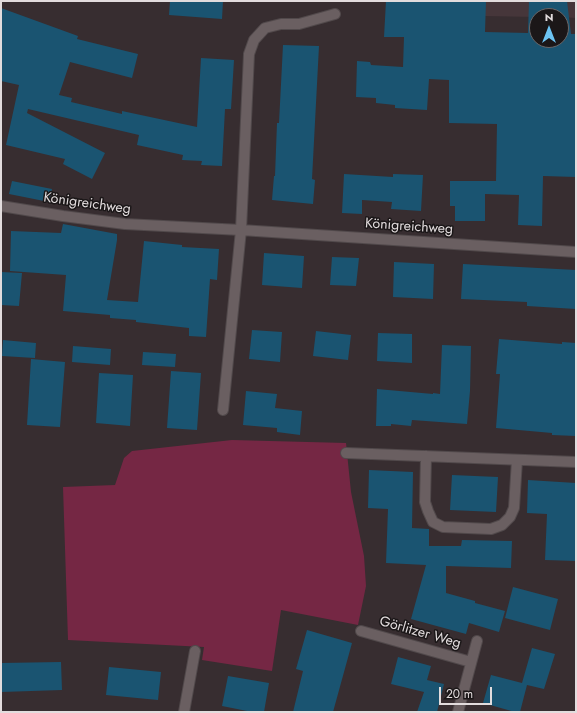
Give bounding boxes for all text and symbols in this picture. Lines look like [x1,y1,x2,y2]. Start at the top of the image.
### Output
north arrow [529,8,569,48]
text: N [545,9,553,25]
street label: Königreichweg [42,190,132,218]
street label: Königreichweg [365,216,453,238]
street label: Görlitzer Weg [377,613,463,653]
scale bar [441,679,494,705]
text: 20 m [446,685,473,703]

